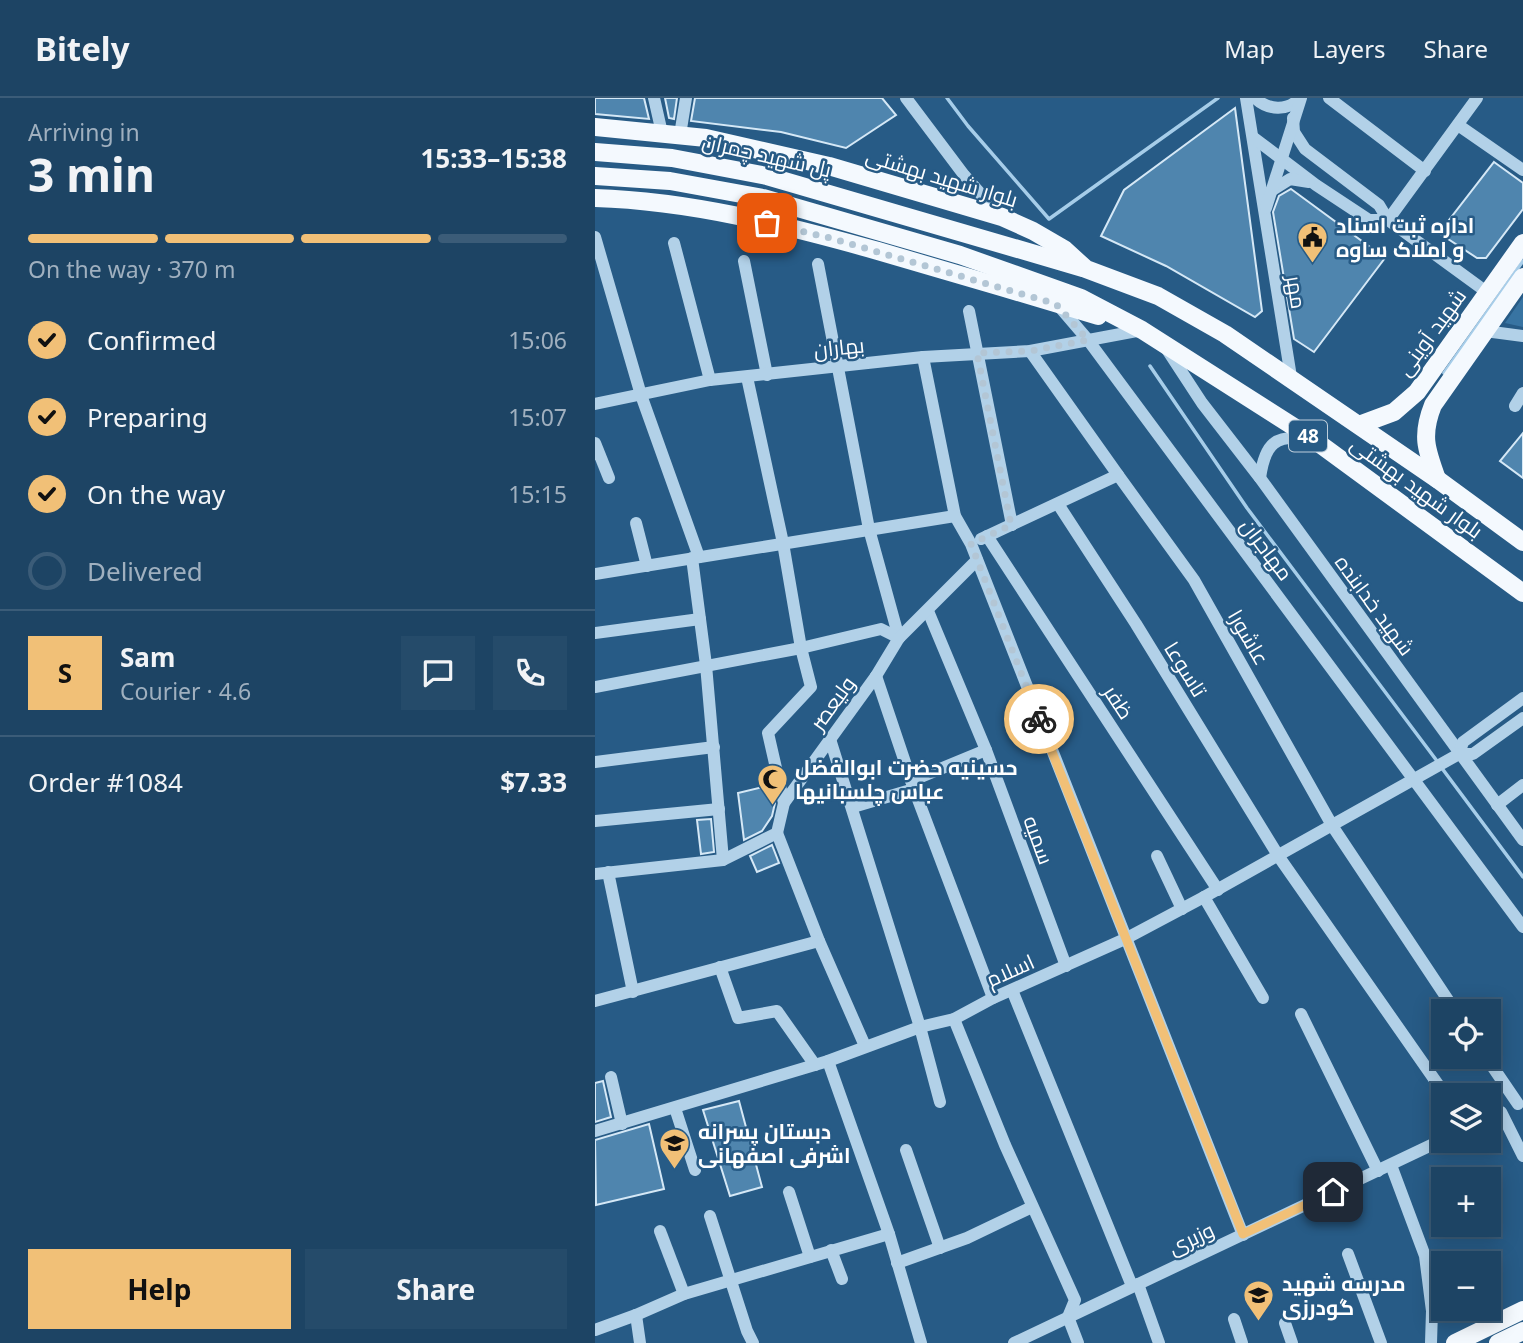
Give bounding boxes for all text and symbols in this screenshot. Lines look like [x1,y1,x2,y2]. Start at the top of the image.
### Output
text: Bitely [35,26,130,71]
text: Map [1224,32,1274,65]
text: Layers [1312,32,1386,65]
text: Share [1424,32,1488,65]
text: Arriving in [28,116,140,148]
street label: پل شهید چمران [700,127,835,185]
text: 15:33–15:38 [420,140,567,176]
street label: بلوار شهید بهشتی [863,141,1021,213]
text: 3 min [28,143,155,205]
pin [737,193,797,253]
icon: bag [748,204,786,242]
place label: اداره ثبت اسناد و املاک ساوه [1336,211,1474,263]
public building icon: اداره ثبت اسناد و املاک ساوه [1296,220,1330,264]
text: On the way · 370 m [28,253,235,285]
street label: مهر [1280,272,1313,311]
street label: شهید آوینی [1390,283,1472,381]
icon: check [28,321,66,359]
text: Confirmed [87,322,217,358]
text: 15:06 [508,324,567,356]
street label: بهاران [812,330,866,364]
icon: check [28,398,66,436]
text: Preparing [87,399,208,435]
text: 15:07 [508,401,567,433]
road number: 48 [1289,420,1327,452]
street label: بلوار شهید بهشتی [1345,429,1489,545]
icon: check [28,475,66,513]
text: On the way [87,476,225,512]
text: 15:15 [508,478,567,510]
street label: مهاجران [1234,512,1300,586]
street label: شهید خدابنده [1329,549,1421,661]
text: Delivered [87,553,203,589]
street label: عاشورا [1222,604,1276,670]
button: chat [401,636,475,710]
button: phone [493,636,567,710]
street label: تاسوعا [1158,636,1214,702]
text: Sam [120,639,175,675]
text: S [58,655,72,691]
street label: ولیعصر [802,670,861,736]
text: Courier · 4.6 [120,675,251,707]
street label: ظفر [1097,679,1140,724]
courier [1004,684,1074,754]
icon: bike [1020,700,1058,738]
place label: حسینیه حضرت ابوالفضل عباس چلسبانیها [795,753,1018,807]
mosque icon: حسینیه حضرت ابوالفضل عباس چلسبانیها [755,762,789,806]
text: Order #1084 [28,764,183,800]
text: $7.33 [500,764,567,800]
street label: سمیه [1017,812,1061,868]
street label: اسلام [981,947,1039,994]
map controls [1431,999,1501,1321]
button: locate [1431,999,1501,1069]
button: layers [1431,1083,1501,1153]
place label: دبستان پسرانه اشرفی اصفهانی [698,1117,851,1169]
school or university icon: دبستان پسرانه اشرفی اصفهانی [658,1126,692,1170]
pin [1303,1162,1363,1222]
button: + [1431,1167,1501,1237]
icon: home [1314,1173,1352,1211]
street label: وزیری [1163,1215,1219,1261]
button: Help [28,1249,291,1329]
button: Share [305,1249,567,1329]
button: − [1431,1251,1501,1321]
place label: مدرسه شهید گودرزی [1282,1269,1406,1321]
school or university icon: مدرسه شهید گودرزی [1242,1278,1276,1322]

